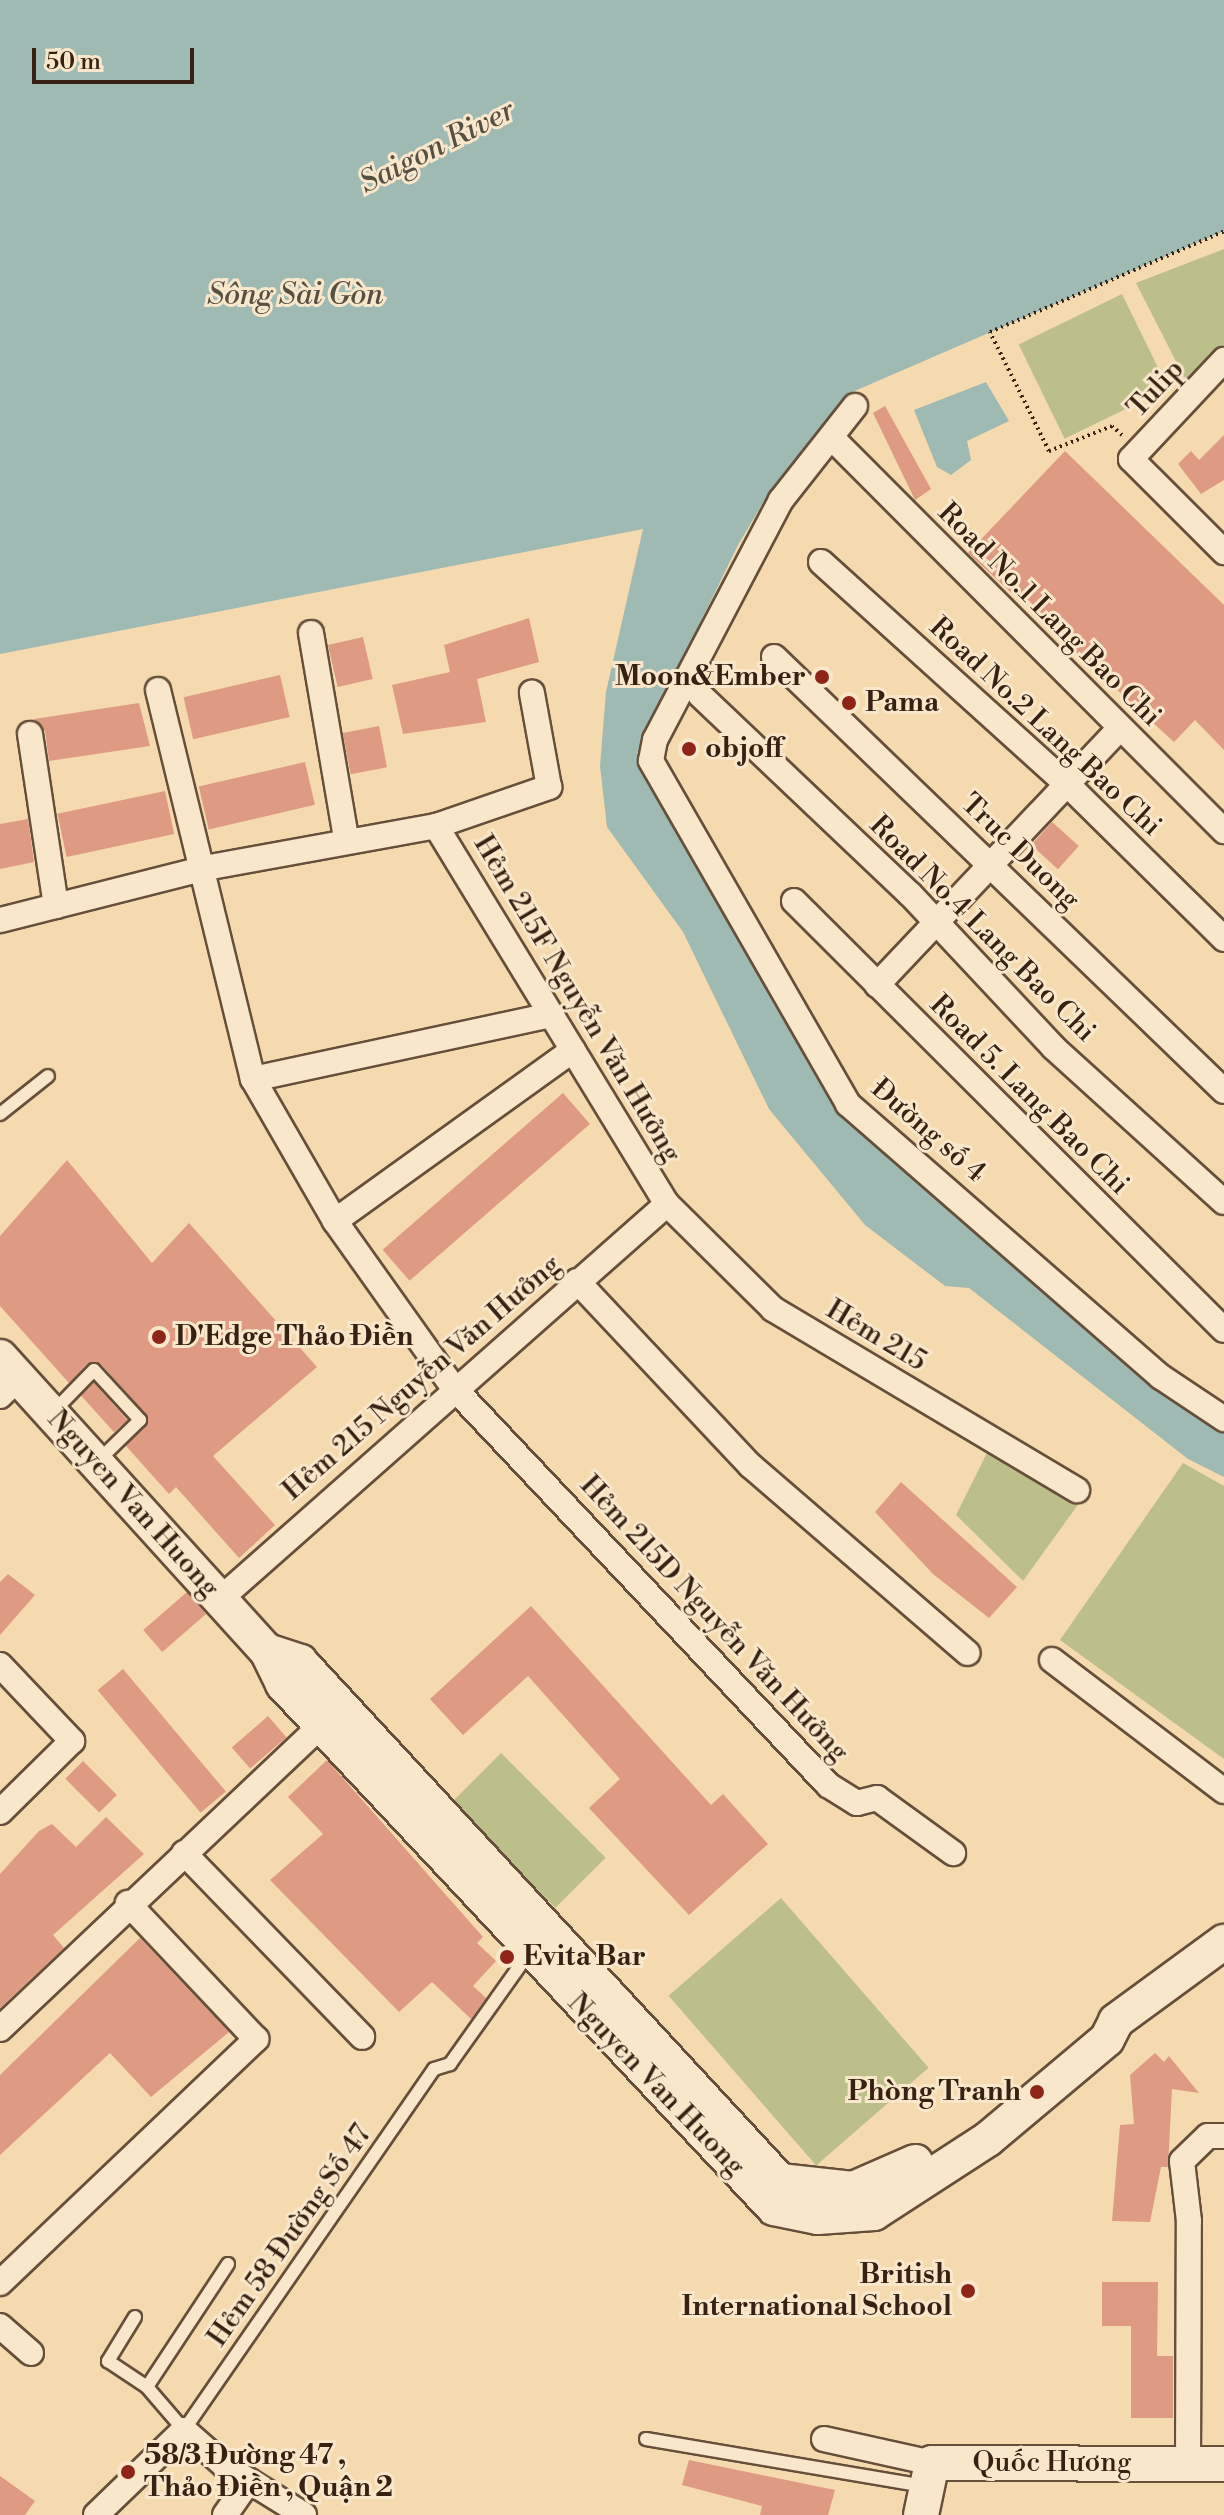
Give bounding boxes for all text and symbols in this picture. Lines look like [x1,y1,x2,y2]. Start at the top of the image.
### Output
scale bar [36,32,198,82]
text: 50 m [46,47,101,77]
water label: Saigon River [353,92,521,202]
water label: Sông Sài Gòn [207,277,383,313]
street label: Tulip [1121,353,1191,425]
street label: Road No.1 Lang Bao Chi [930,496,1168,734]
street label: Road No.2 Lang Bao Chi [922,611,1168,843]
place label: Moon&Ember [615,660,806,694]
marker: Moon&Ember [813,668,831,686]
place label: Pama [865,686,939,720]
marker: Pama [840,694,858,712]
place label: objoff [705,732,783,766]
marker: objoff [680,740,698,758]
street label: Truc Duong [954,787,1086,917]
street label: Road No.4 Lang Bao Chi [862,809,1102,1049]
street label: Hẻm 215F Nguyễn Văn Hưởng [466,829,688,1169]
street label: Road 5. Lang Bao Chi [922,988,1136,1202]
street label: Đường số 4 [864,1072,992,1190]
street label: Hẻm 215 Nguyễn Văn Hưởng [276,1248,568,1508]
street label: Hẻm 215 [820,1293,932,1379]
place label: D'Edge Thảo Điền [175,1320,413,1354]
marker: D'Edge Thảo Điền [150,1328,168,1346]
street label: Nguyen Van Huong [40,1403,226,1605]
street label: Hẻm 215D Nguyễn Văn Hưởng [573,1469,855,1769]
place label: Evita Bar [523,1940,646,1974]
marker: Evita Bar [498,1948,516,1966]
street label: Nguyen Van Huong [560,1987,752,2183]
place label: Phòng Tranh [848,2075,1021,2109]
marker: Phòng Tranh [1028,2083,1046,2101]
street label: Hẻm 58 Đường Số 47 [201,2119,379,2353]
place label: British International School [681,2258,952,2324]
marker: British International School [959,2282,977,2300]
place label: 58/3 Đường 47 , Thảo Điền , Quận 2 [144,2439,393,2505]
street label: Quốc Hương [973,2446,1131,2480]
marker: 58/3 Đường 47 , Thảo Điền , Quận 2 [119,2463,137,2481]

